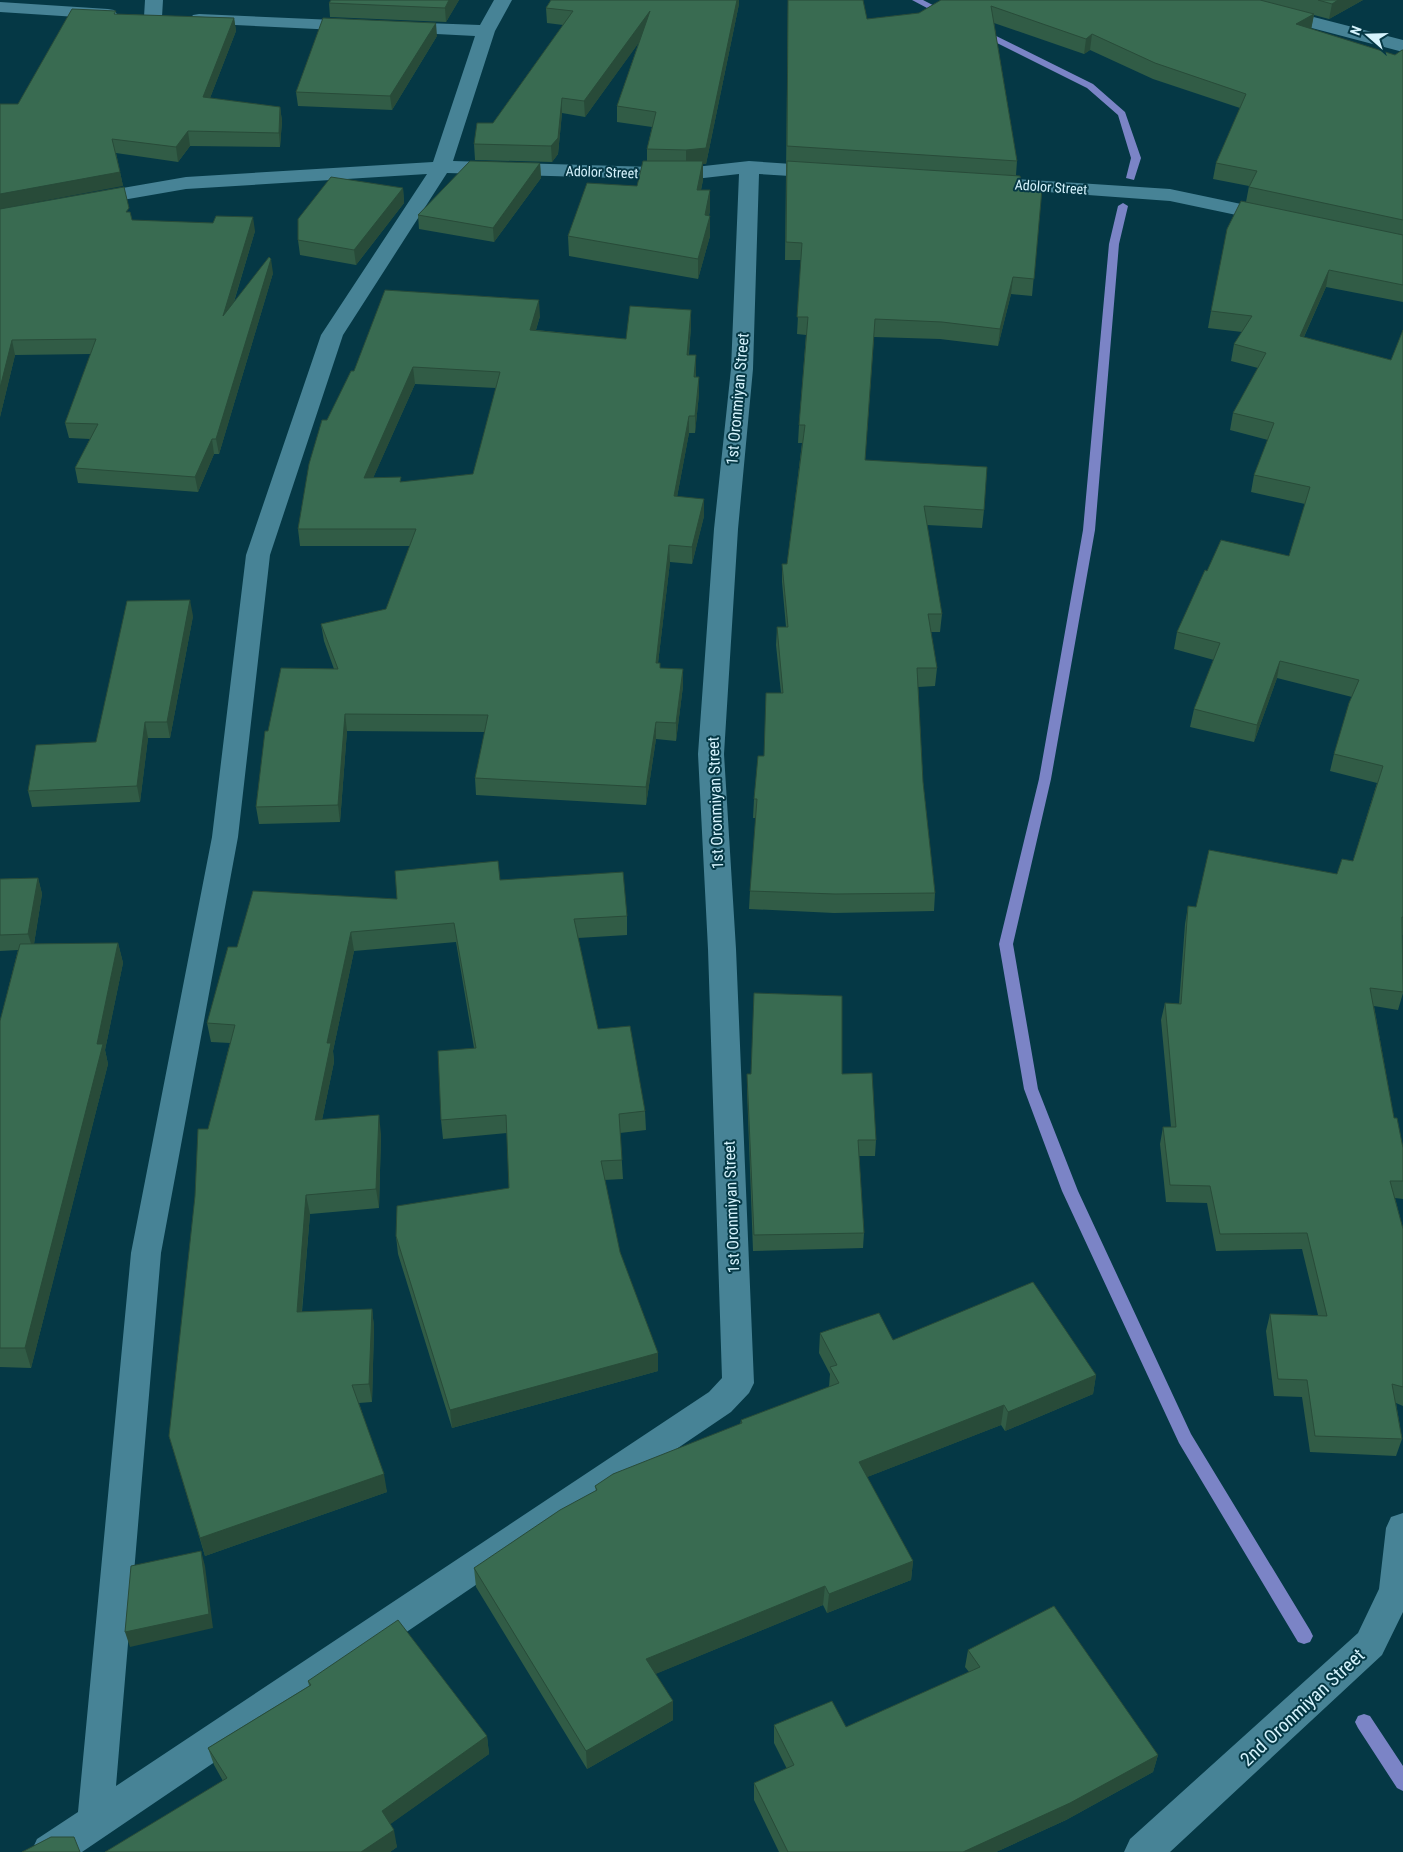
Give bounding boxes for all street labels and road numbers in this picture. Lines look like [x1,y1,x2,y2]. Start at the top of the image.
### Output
street label: Adolor Street [565,163,639,181]
street label: Adolor Street [1014,176,1088,198]
street label: 1st Oronmiyan Street [722,332,753,466]
street label: 1st Oronmiyan Street [704,736,727,870]
street label: 1st Oronmiyan Street [720,1140,743,1274]
street label: 2nd Oronmiyan Street [1235,1644,1369,1771]

